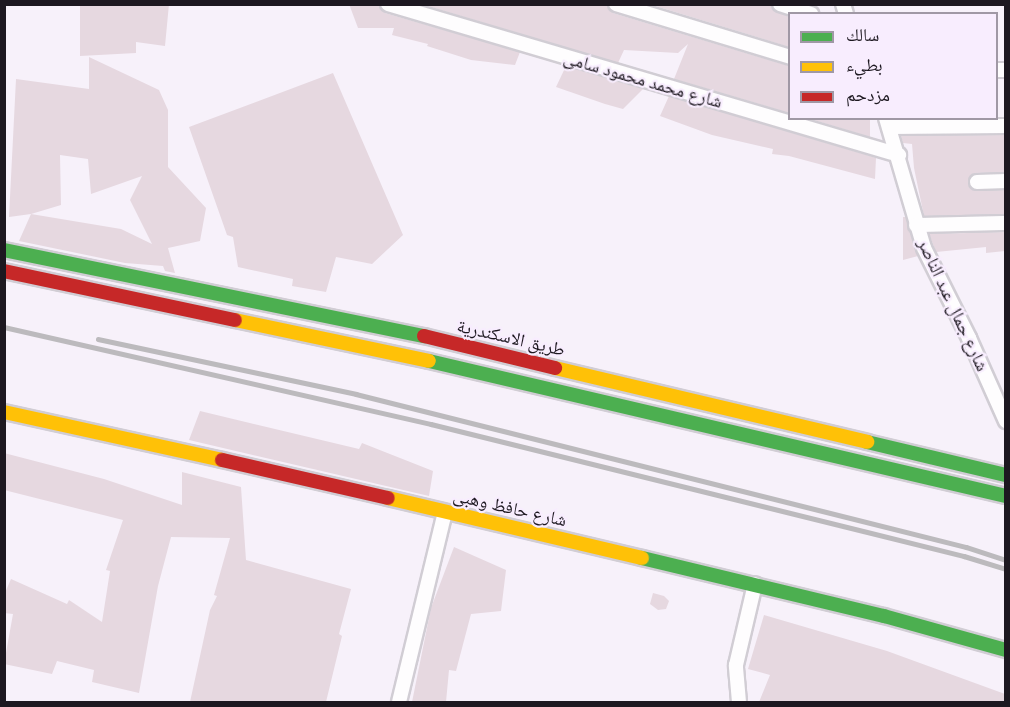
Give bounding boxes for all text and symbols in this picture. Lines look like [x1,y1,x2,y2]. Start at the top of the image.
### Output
legend [788,12,998,120]
text: سالك [846,24,879,46]
street label: شارع محمد محمود سامى [561,47,725,113]
text: بطيء [846,54,883,76]
text: مزدحم [846,84,890,106]
street label: شارع جمال عبد الناصر [913,235,993,375]
street label: طريق الاسكندرية [455,315,567,361]
street label: شارع حافظ وهبى [451,484,569,532]

